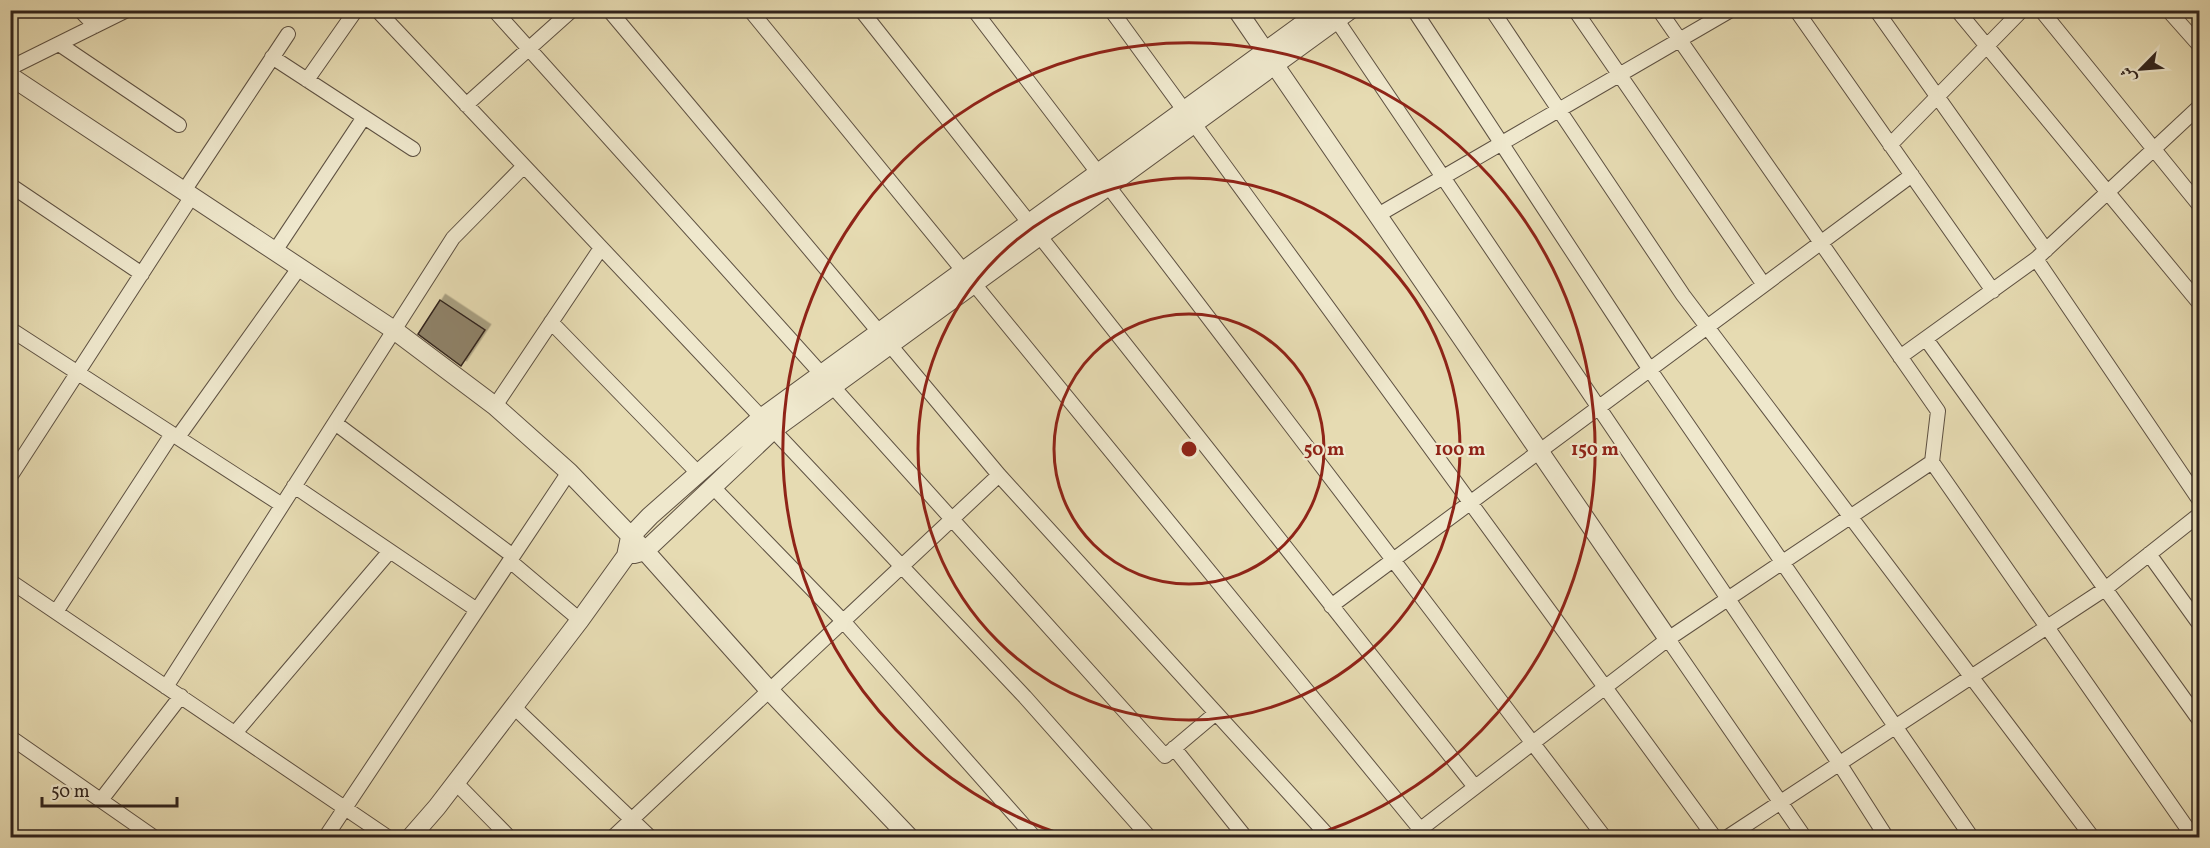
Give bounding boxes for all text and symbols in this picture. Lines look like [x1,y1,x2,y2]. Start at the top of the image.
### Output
north arrow [2111,39,2171,99]
text: ش [2116,63,2143,86]
text: 50 m [1304,438,1344,463]
text: 100 m [1435,438,1485,463]
text: 150 m [1571,438,1619,463]
centre of rings [1179,439,1199,459]
scale bar [42,770,177,808]
text: 50 m [51,780,90,805]

